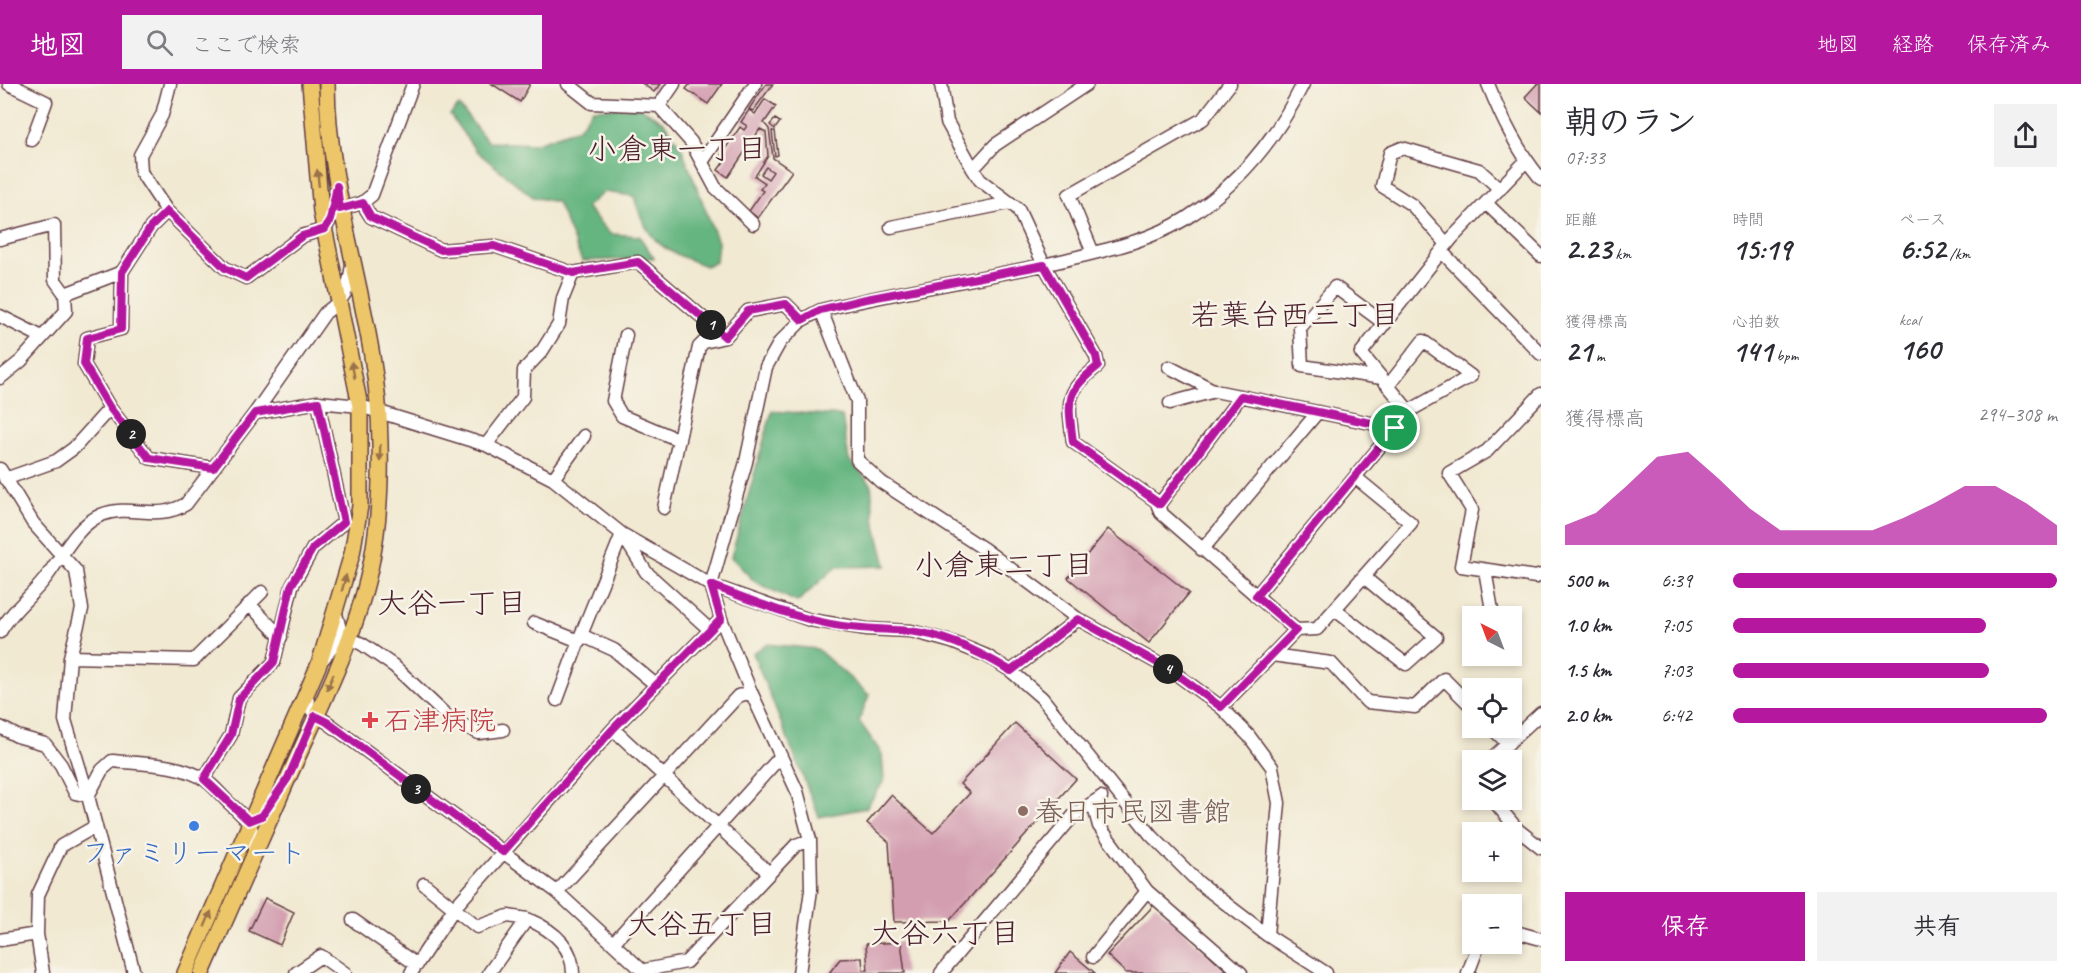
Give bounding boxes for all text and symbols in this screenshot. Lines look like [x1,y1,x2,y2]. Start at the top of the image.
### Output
search box [122,15,542,69]
icon: search [143,26,176,59]
text: 地図 [30,27,86,62]
text: ここで検索 [191,31,301,59]
text: 地図 [1817,31,1859,57]
text: 経路 [1892,31,1934,57]
text: 保存済み [1967,31,2051,57]
text: 朝のラン [1565,101,1697,143]
button: share [1994,104,2057,167]
district label: 小倉東一丁目 [587,130,767,168]
text: 07:33 [1565,145,1605,170]
one-way arrow [313,169,323,188]
text: 距離 [1565,210,1597,230]
text: 時間 [1732,210,1764,230]
text: ペース [1899,210,1946,230]
text: 2.23 [1565,230,1611,268]
text: 15:19 [1732,230,1791,268]
text: 6:52 [1899,230,1946,268]
text: km [1611,244,1631,264]
text: /km [1946,244,1970,264]
district label: 若葉台西三丁目 [1190,296,1400,334]
pin: 1 [696,310,726,340]
text: kcal [1899,310,1920,330]
text: 獲得標高 [1565,312,1629,332]
text: 心拍数 [1732,312,1780,332]
text: 1 [707,315,715,335]
text: 160 [1899,330,1940,368]
text: 21 [1565,332,1592,370]
text: 141 [1732,332,1773,370]
text: m [1592,346,1605,366]
text: bpm [1773,346,1798,366]
one-way arrow [348,360,357,379]
pin [1369,402,1420,453]
text: 294–308 m [1978,402,2057,427]
text: 獲得標高 [1565,406,1645,431]
icon: arrive [1378,411,1411,444]
pin: 2 [116,419,146,449]
text: 2 [127,424,135,444]
one-way arrow [375,443,384,462]
district label: 小倉東二丁目 [914,546,1094,584]
text: 500 m [1565,568,1608,593]
text: 6:39 [1661,568,1692,593]
one-way arrow [340,574,350,593]
district label: 大谷一丁目 [377,584,527,622]
north arrow [1462,606,1522,666]
map controls [1462,606,1522,954]
text: 1.0 km [1565,613,1612,638]
text: 7:05 [1661,613,1692,638]
pin: 4 [1153,654,1183,684]
text: 1.5 km [1565,658,1611,683]
text: 7:03 [1661,658,1692,683]
text: 4 [1164,659,1172,679]
one-way arrow [325,673,334,691]
button: locate [1462,678,1522,738]
place label: 石津病院 [384,703,496,738]
text: 2.0 km [1565,703,1612,728]
text: 6:42 [1661,703,1692,728]
marker: 石津病院 [361,711,379,729]
button: layers [1462,750,1522,810]
pin: 3 [401,774,431,804]
text: 3 [412,779,420,799]
place label: 春日市民図書館 [1035,794,1231,829]
marker: 春日市民図書館 [1016,804,1030,818]
marker: ファミリーマート [187,819,201,833]
button: + [1462,822,1522,882]
place label: ファミリーマート [82,835,306,870]
button: 保存 [1565,892,1805,961]
button: 共有 [1817,892,2057,961]
button: − [1462,894,1522,954]
district label: 大谷五丁目 [627,905,777,943]
one-way arrow [203,910,213,928]
district label: 大谷六丁目 [870,914,1020,952]

